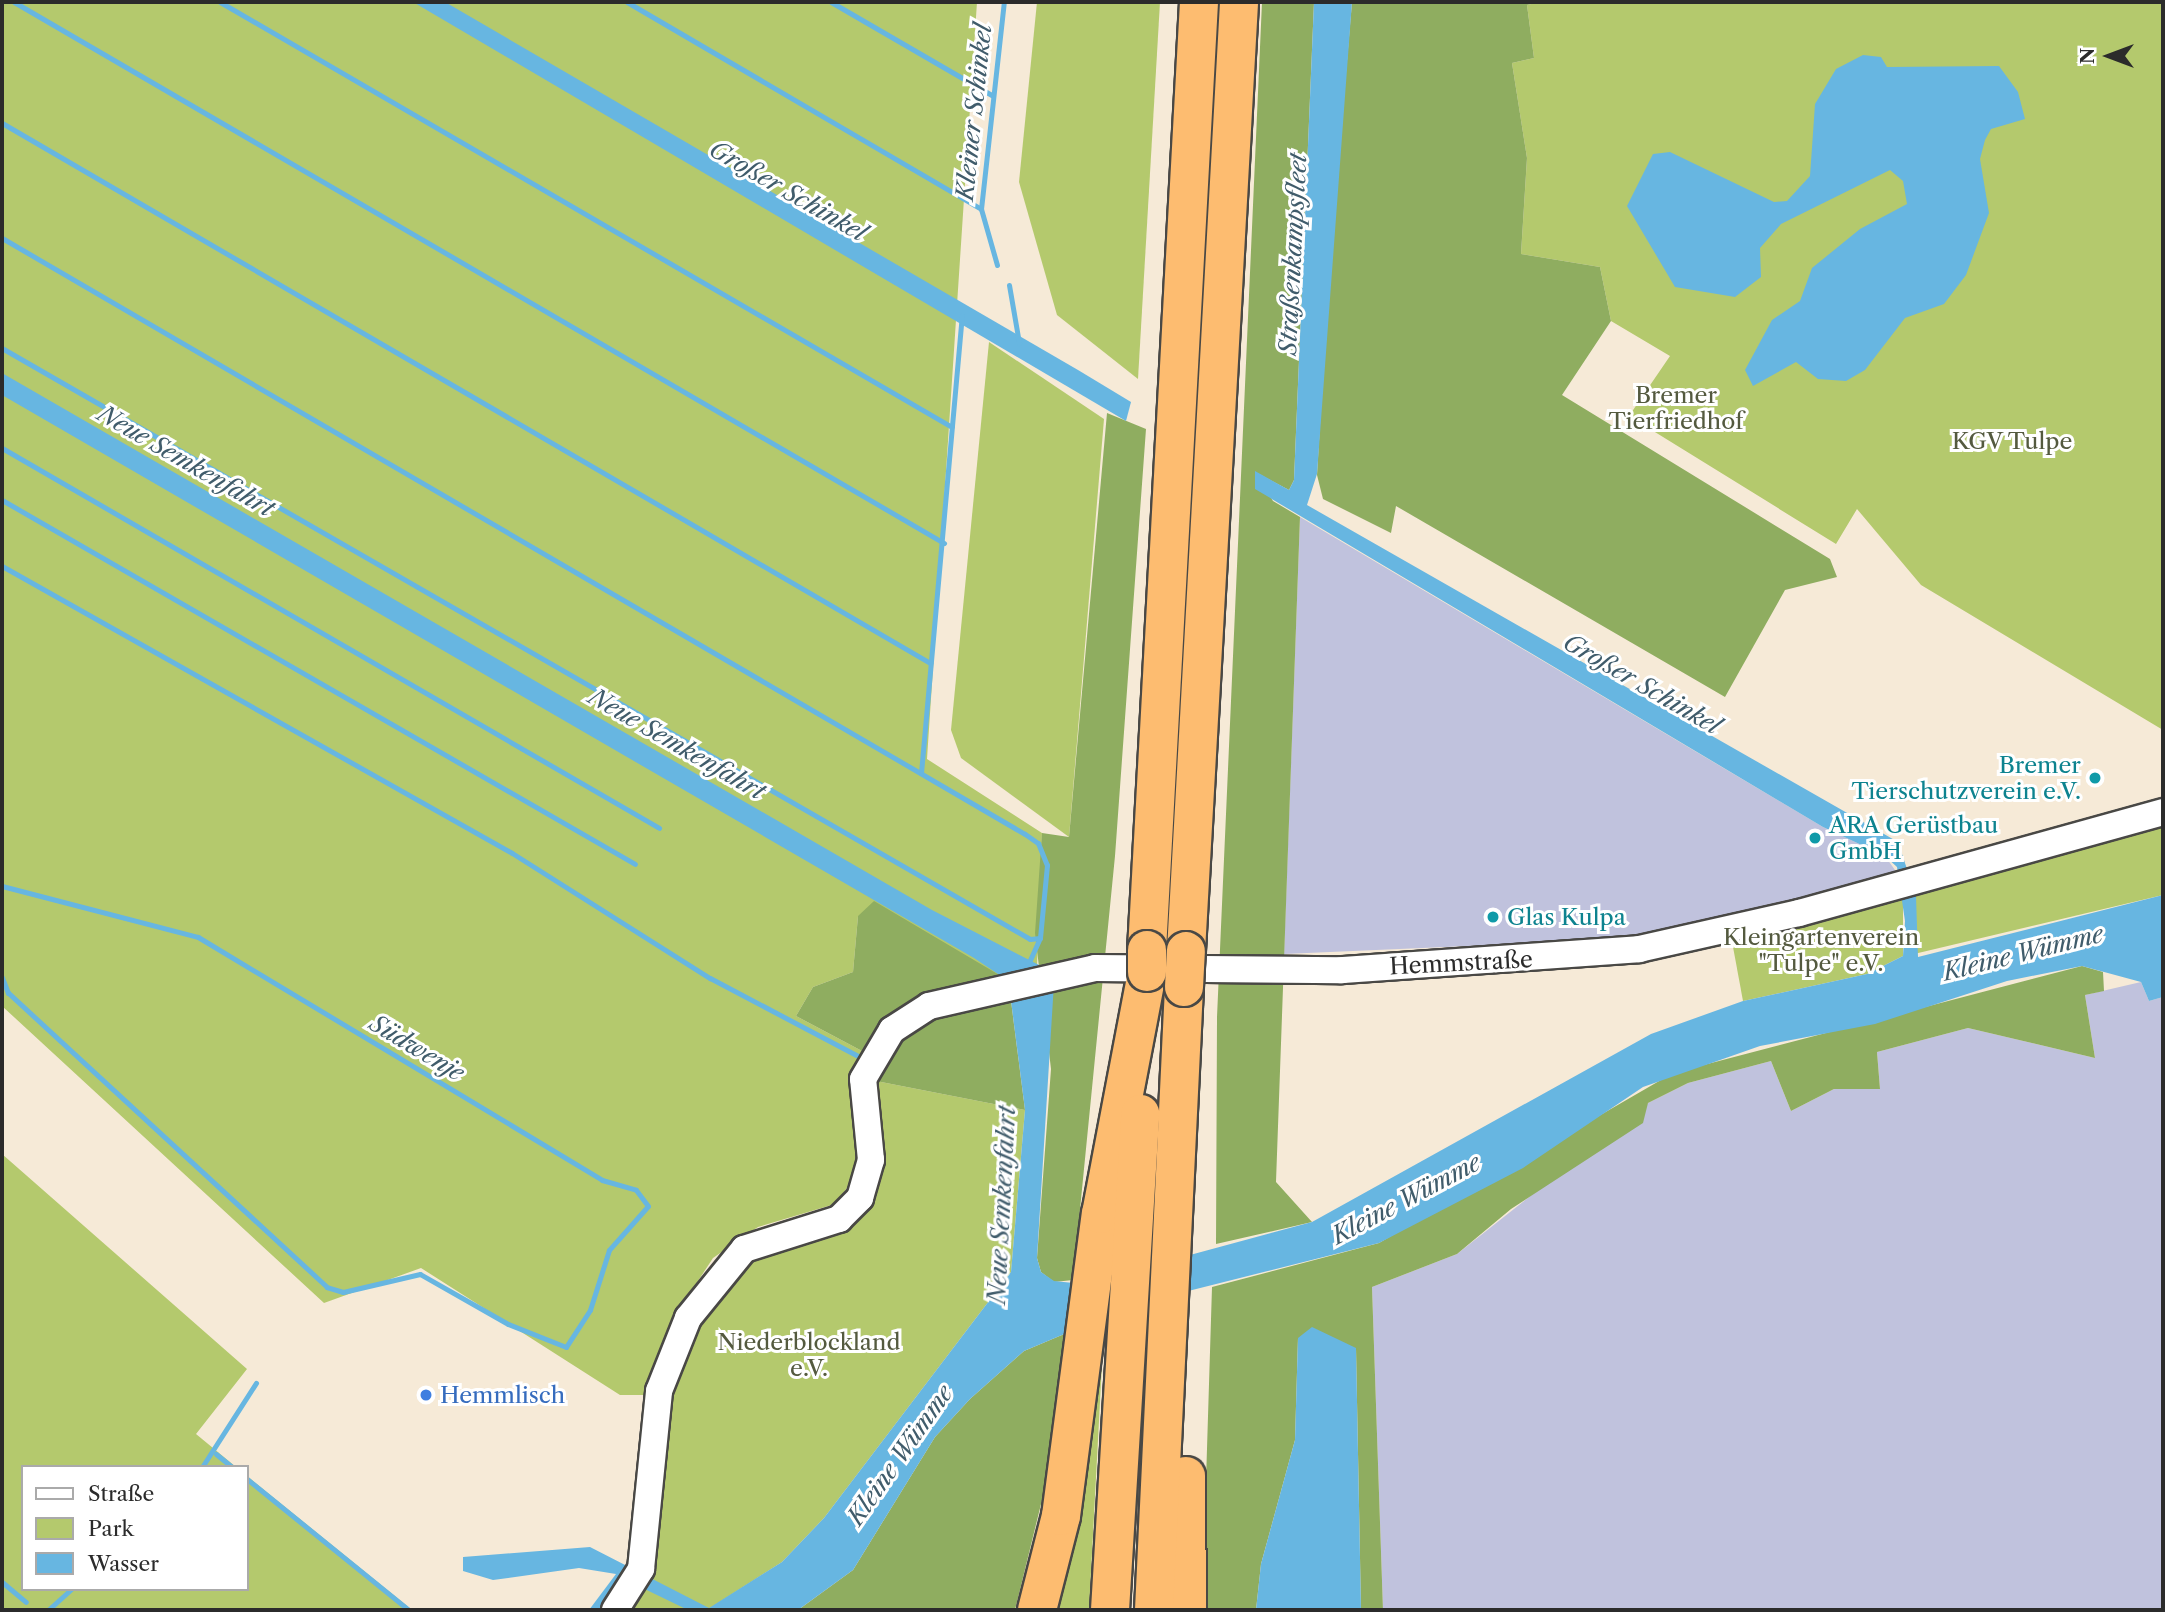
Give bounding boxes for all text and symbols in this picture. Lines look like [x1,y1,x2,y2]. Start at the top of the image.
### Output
north arrow [2074,21,2144,91]
water label: Kleiner Schinkel [950,22,998,202]
text: N [2076,48,2099,64]
water label: Großer Schinkel [704,134,872,248]
water label: Straßenkampsfleet [1273,153,1313,355]
park label: Bremer Tierfriedhof [1609,381,1743,435]
water label: Neue Semkenfahrt [93,399,279,523]
park label: KGV Tulpe [1951,427,2073,455]
water label: Großer Schinkel [1558,627,1726,741]
water label: Neue Semkenfahrt [584,682,770,806]
place label: Bremer Tierschutzverein e.V. [1851,751,2081,805]
marker: Bremer Tierschutzverein e.V. [2087,770,2103,786]
place label: ARA Gerüstbau GmbH [1829,811,1999,865]
marker: ARA Gerüstbau GmbH [1807,830,1823,846]
place label: Glas Kulpa [1507,903,1626,931]
marker: Glas Kulpa [1485,909,1501,925]
water label: Kleine Wümme [1940,919,2106,987]
park label: Kleingartenverein "Tulpe" e.V. [1723,923,1919,977]
street label: Hemmstraße [1389,945,1533,981]
water label: Südwenje [365,1009,469,1087]
water label: Neue Semkenfahrt [982,1105,1022,1305]
water label: Kleine Wümme [1327,1148,1485,1250]
park label: Niederblockland e.V. [718,1328,900,1382]
water label: Kleine Wümme [841,1379,959,1531]
place label: Hemmlisch [440,1381,565,1409]
marker: Hemmlisch [418,1387,434,1403]
legend [21,1465,248,1591]
text: Straße [88,1481,154,1506]
text: Park [88,1516,134,1541]
text: Wasser [88,1551,159,1576]

